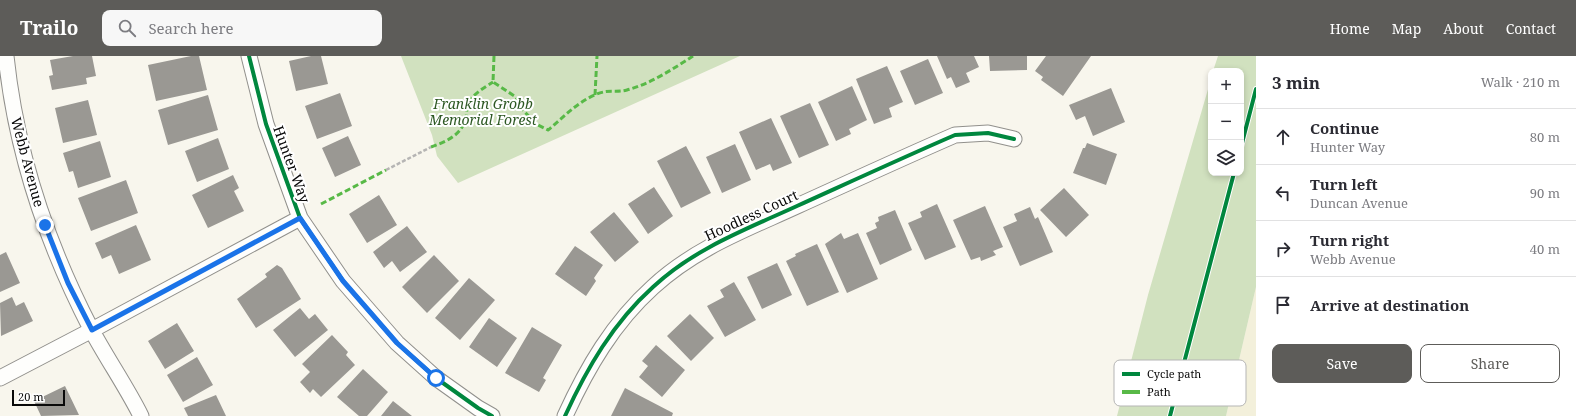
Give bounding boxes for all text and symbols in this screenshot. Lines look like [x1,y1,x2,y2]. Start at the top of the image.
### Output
search box [102,10,382,46]
text: Trailo [20,15,78,41]
icon: search [116,17,138,39]
text: Search here [148,18,234,38]
text: Home [1330,19,1370,38]
text: Map [1392,19,1421,38]
text: About [1443,19,1484,38]
text: Contact [1506,19,1556,38]
map controls [1208,68,1244,176]
button: + [1208,68,1244,104]
text: 3 min [1272,71,1320,94]
text: Walk · 210 m [1481,73,1560,91]
park label: Franklin Grobb Memorial Forest [428,94,538,129]
button: − [1208,104,1244,140]
street label: Webb Avenue [7,115,49,209]
text: Continue [1310,118,1379,138]
street label: Hunter Way [269,123,315,205]
icon: ahead [1272,126,1294,148]
text: 80 m [1530,128,1560,146]
text: Hunter Way [1310,138,1385,156]
button: layers [1208,140,1244,176]
text: Turn left [1310,174,1378,194]
icon: left [1272,182,1294,204]
text: 90 m [1530,184,1560,202]
street label: Hoodless Court [701,185,801,245]
text: Duncan Avenue [1310,194,1408,212]
route end [36,216,54,234]
text: Turn right [1310,230,1389,250]
icon: right [1272,238,1294,260]
text: 40 m [1530,240,1560,258]
text: Webb Avenue [1310,250,1396,268]
icon: arrive [1272,294,1294,316]
text: Arrive at destination [1310,295,1469,315]
button: Save [1272,344,1412,383]
button: Share [1420,344,1560,383]
legend [1114,360,1246,406]
text: Cycle path [1147,366,1201,381]
route start [427,369,445,387]
text: Path [1147,384,1171,399]
scale bar [12,388,65,407]
text: 20 m [18,389,44,404]

